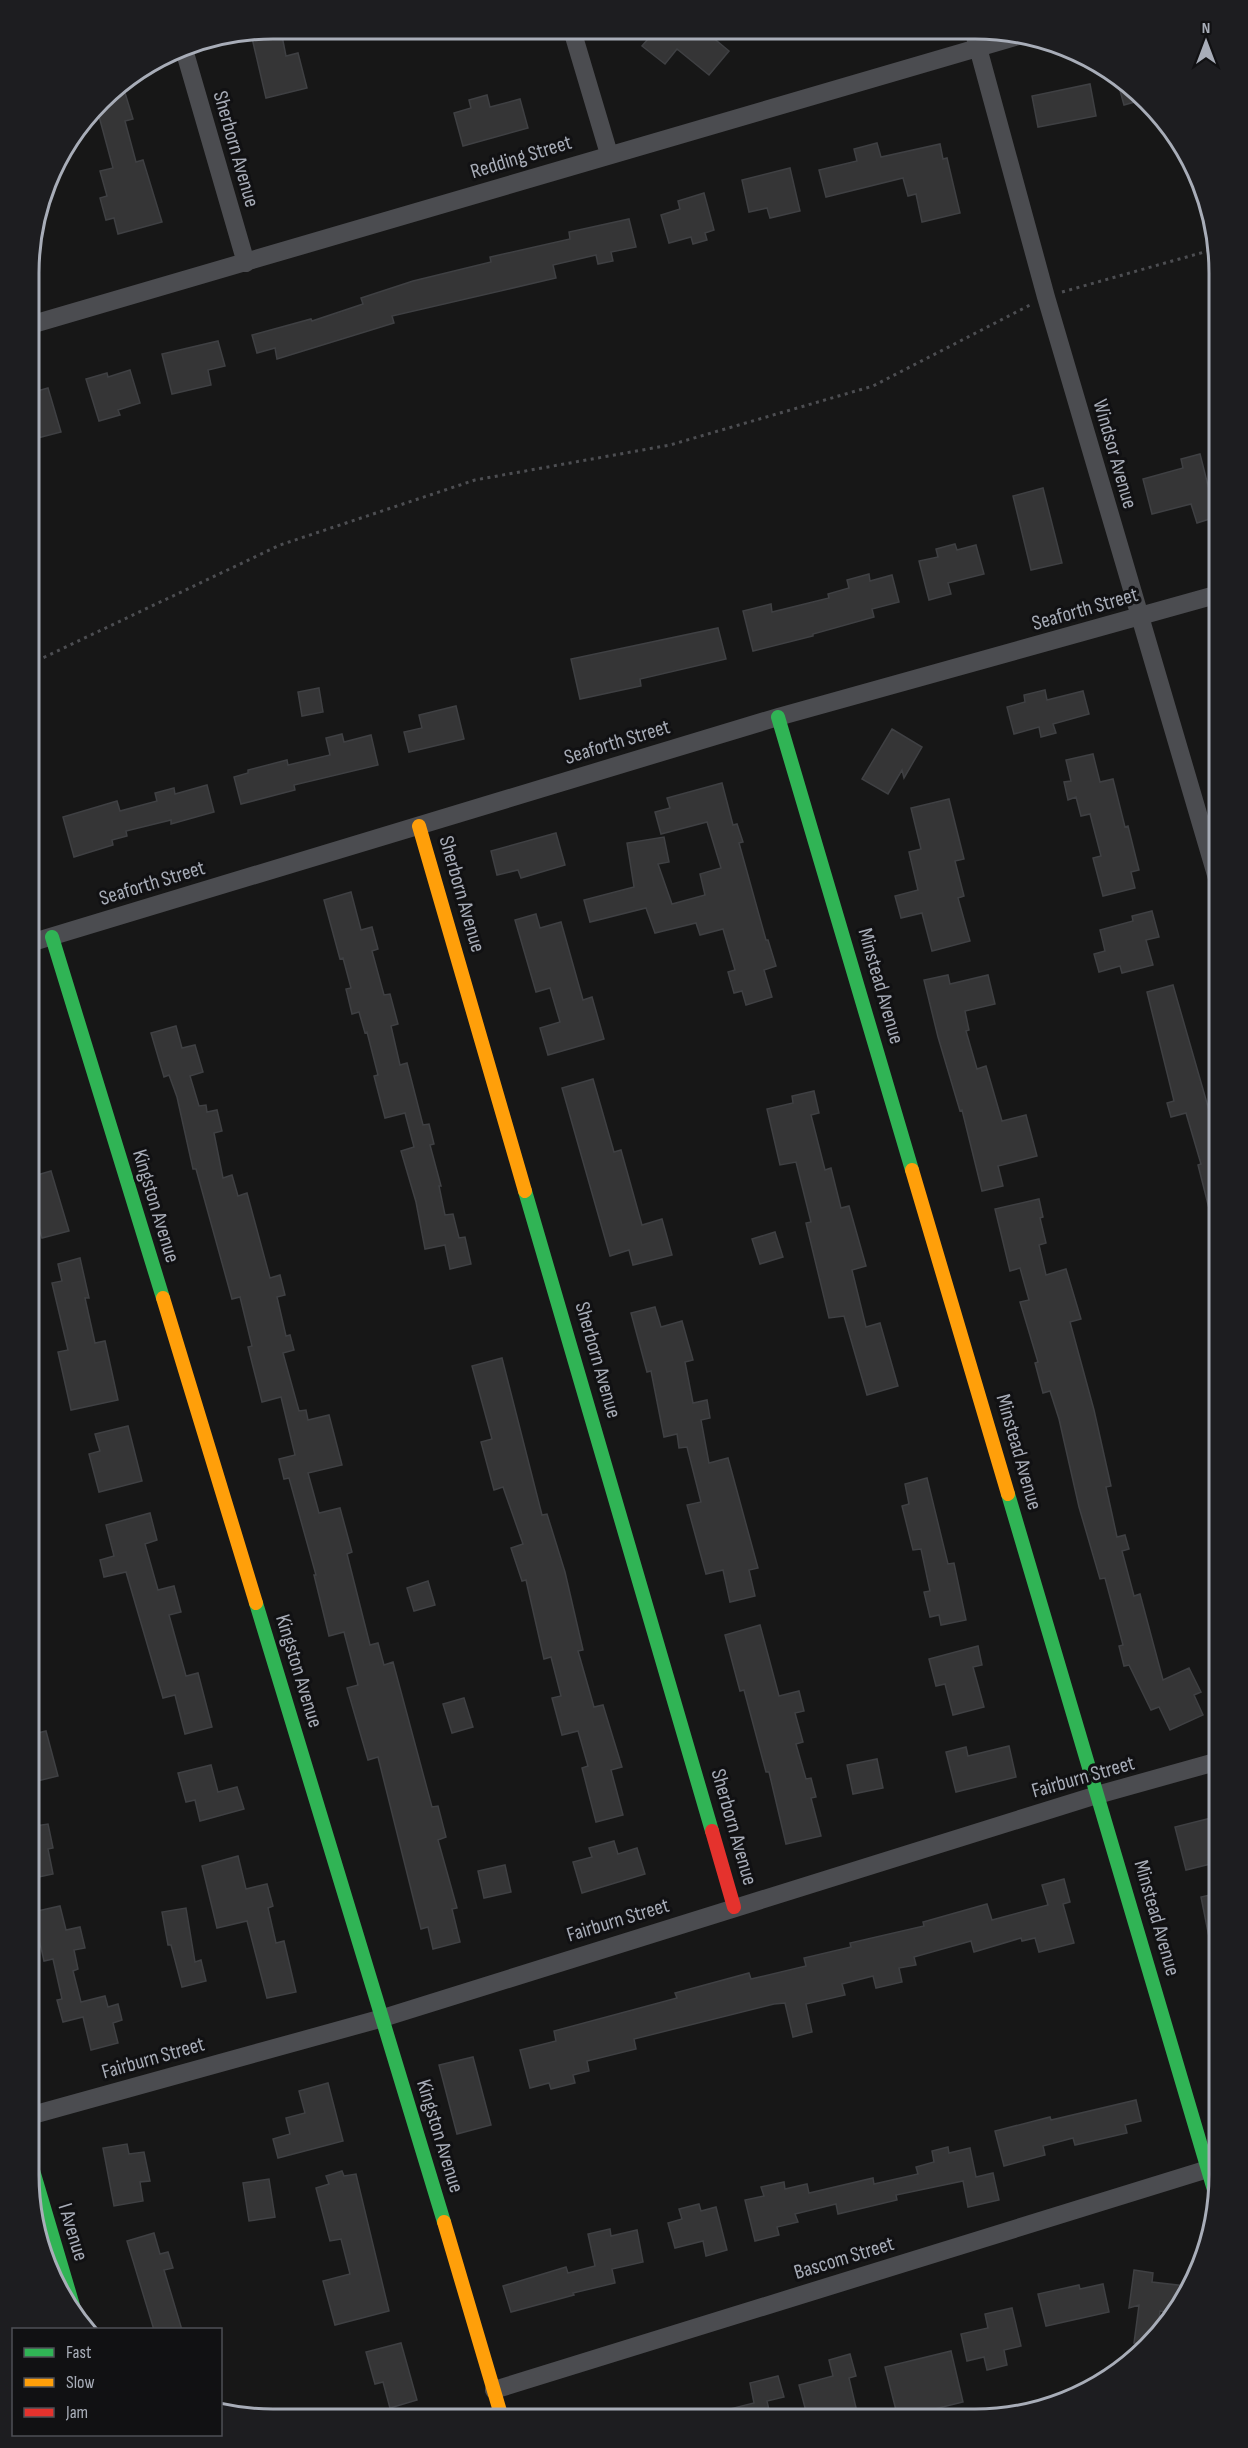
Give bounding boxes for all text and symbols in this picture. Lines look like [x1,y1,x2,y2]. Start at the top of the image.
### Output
north arrow [1176,12,1236,72]
text: N [1202,19,1210,38]
street label: Sherborn Avenue [208,88,264,210]
street label: Redding Street [467,130,575,184]
street label: Windsor Avenue [1088,397,1142,511]
street label: Seaforth Street [1029,582,1141,636]
street label: Seaforth Street [561,714,673,770]
street label: Sherborn Avenue [434,833,490,955]
street label: Seaforth Street [96,855,208,911]
street label: Minstead Avenue [853,925,909,1047]
street label: Kingston Avenue [127,1146,185,1266]
street label: Sherborn Avenue [570,1299,626,1421]
street label: Minstead Avenue [991,1391,1047,1513]
street label: Kingston Avenue [270,1611,328,1731]
street label: Fairburn Street [1029,1750,1137,1804]
street label: Sherborn Avenue [706,1766,762,1888]
street label: Minstead Avenue [1129,1857,1185,1979]
street label: Fairburn Street [564,1893,672,1947]
street label: Fairburn Street [99,2031,207,2085]
street label: Kingston Avenue [411,2076,469,2196]
street label: I Avenue [52,2200,94,2264]
street label: Bascom Street [791,2231,897,2285]
legend [12,2328,222,2436]
text: Fast [66,2342,92,2363]
text: Slow [66,2372,95,2393]
text: Jam [65,2402,88,2423]

